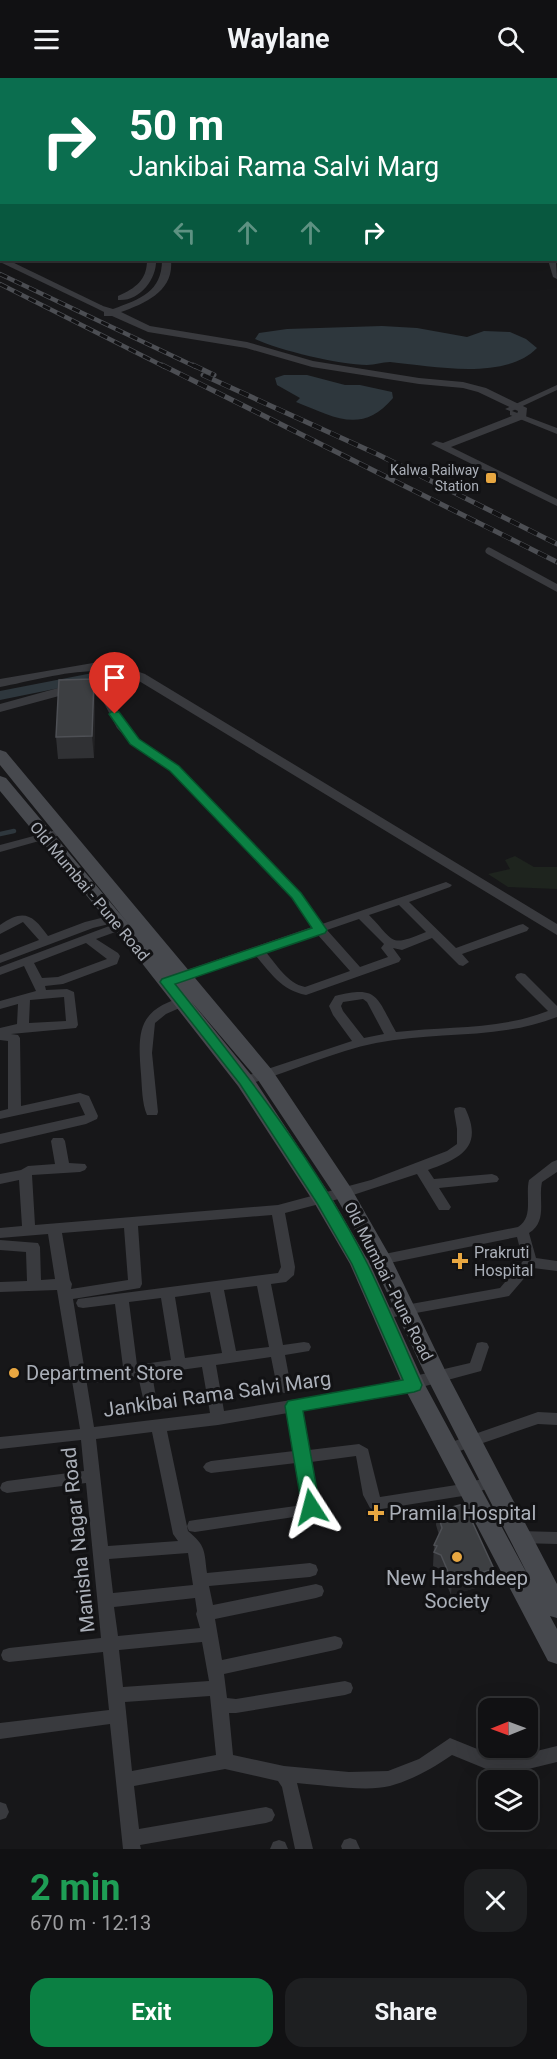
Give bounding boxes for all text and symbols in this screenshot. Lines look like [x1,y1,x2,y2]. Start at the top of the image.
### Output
icon: menu [30,23,63,56]
text: Waylane [227,23,330,55]
icon: search [494,23,527,56]
text: 50 m [129,101,224,150]
icon: right [30,102,108,180]
text: Jankibai Rama Salvi Marg [129,151,439,183]
icon: left [168,216,201,249]
icon: ahead [231,216,264,249]
icon: ahead [294,216,327,249]
icon: right [357,216,390,249]
place label: Kalwa Railway Station [390,462,479,494]
marker: Kalwa Railway Station [484,471,498,485]
pin [89,652,140,714]
icon: arrive [98,661,131,694]
street label: Old Mumbai - Pune Road [26,818,153,965]
street label: Old Mumbai - Pune Road [340,1199,437,1364]
place label: Prakruti Hospital [474,1243,534,1280]
marker: Prakruti Hospital [451,1252,469,1270]
place label: Department Store [26,1361,183,1385]
marker: Department Store [7,1366,21,1380]
street label: Jankibai Rama Salvi Marg [102,1366,332,1422]
street label: Manisha Nagar Road [56,1446,100,1634]
position arrow [279,1475,343,1539]
place label: Pramila Hospital [389,1501,536,1525]
marker: Pramila Hospital [367,1504,385,1522]
marker: New Harshdeep Society [450,1550,464,1564]
place label: New Harshdeep Society [386,1566,528,1613]
north arrow [478,1698,538,1758]
map controls [478,1698,538,1830]
button: layers [478,1770,538,1830]
text: 2 min [30,1867,121,1909]
button: close [464,1869,527,1932]
text: 670 m · 12:13 [30,1911,151,1935]
button: Exit [30,1978,273,2047]
button: Share [285,1978,527,2047]

